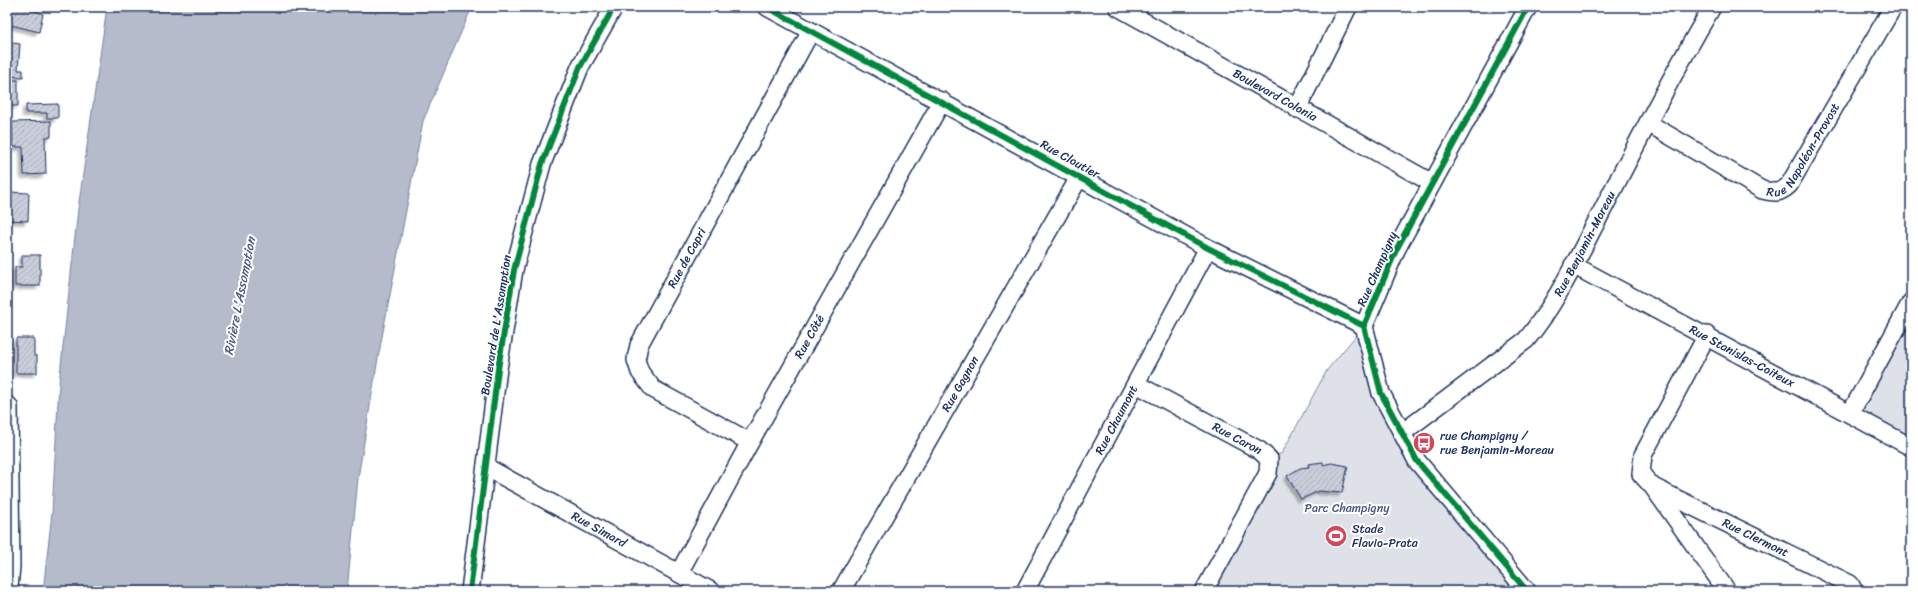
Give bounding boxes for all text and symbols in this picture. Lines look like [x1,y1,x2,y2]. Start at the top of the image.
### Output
street label: Boulevard Colonia [1229,62,1322,128]
street label: Rue Napoléon-Provost [1765,99,1846,203]
street label: Rue Cloutier [1036,133,1105,185]
street label: Rue Benjamin-Moreau [1548,186,1622,301]
street label: Rue de Capri [661,223,713,292]
street label: Rue Champigny [1351,227,1404,310]
water label: Rivière L'Assomption [217,233,263,357]
street label: Boulevard de L'Assomption [474,253,518,397]
street label: Rue Côté [788,310,831,363]
street label: Rue Stanislas-Coiteux [1685,318,1800,394]
street label: Rue Gagnon [935,351,985,416]
street label: Rue Chaumont [1089,381,1144,459]
street label: Rue Caron [1208,416,1267,461]
place label: rue Champigny / rue Benjamin-Moreau [1440,425,1554,461]
bus stop icon: rue Champigny / rue Benjamin-Moreau [1411,430,1437,456]
park label: Parc Champigny [1305,497,1390,519]
street label: Rue Simard [567,505,631,554]
street label: Rue Clermont [1718,512,1793,563]
place label: Stade Flavio-Prata [1352,518,1419,554]
sports icon: Stade Flavio-Prata [1323,523,1349,549]

